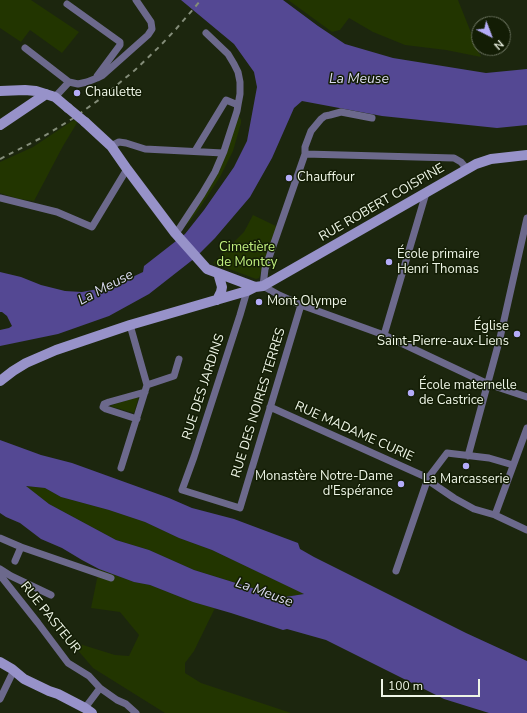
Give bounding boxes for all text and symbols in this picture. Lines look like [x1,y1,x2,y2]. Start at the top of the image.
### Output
north arrow [471,16,511,56]
text: N [491,36,507,53]
water label: La Meuse [329,72,389,88]
place label: Chaulette [85,85,142,101]
marker: Chaulette [72,88,82,98]
street label: RUE ROBERT COISPINE [317,161,447,245]
place label: Chauffour [297,170,355,186]
marker: Chauffour [284,173,294,183]
park label: Cimetière de Montcy [217,240,277,271]
place label: École primaire Henri Thomas [397,247,479,278]
marker: École primaire Henri Thomas [384,257,394,267]
water label: La Meuse [76,266,136,310]
place label: Mont Olympe [267,294,347,310]
marker: Mont Olympe [254,297,264,307]
place label: Église Saint-Pierre-aux-Liens [377,319,509,350]
street label: RUE DES NOIRES TERRES [229,326,289,480]
marker: Église Saint-Pierre-aux-Liens [512,329,522,339]
street label: RUE DES JARDINS [180,332,228,442]
place label: École maternelle de Castrice [419,378,517,409]
marker: École maternelle de Castrice [406,388,416,398]
street label: RUE MADAME CURIE [292,399,416,465]
marker: La Marcasserie [461,461,471,471]
place label: Monastère Notre-Dame d'Espérance [255,469,393,500]
place label: La Marcasserie [423,472,509,488]
marker: Monastère Notre-Dame d'Espérance [396,479,406,489]
water label: La Meuse [233,575,295,611]
street label: RUE PASTEUR [17,579,83,657]
scale bar [383,671,482,697]
text: 100 m [388,678,423,694]

